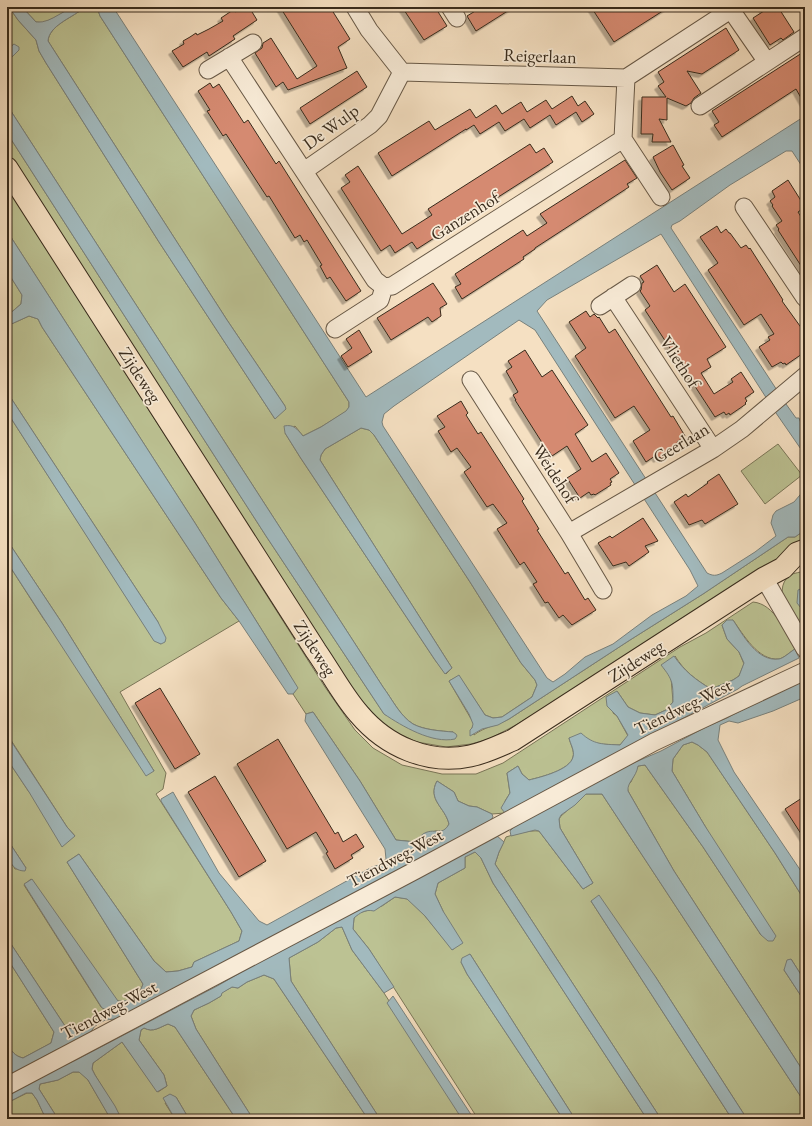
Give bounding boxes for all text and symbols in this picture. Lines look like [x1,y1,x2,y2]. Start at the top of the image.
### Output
street label: Reigerlaan [503,43,578,68]
street label: De Wulp [298,99,363,155]
street label: Ganzenhof [426,184,505,246]
street label: Vliethof [655,331,707,394]
street label: Zijdeweg [114,342,167,407]
street label: Geerlaan [649,417,713,468]
street label: Weidehof [528,440,584,510]
street label: Zijdeweg [289,615,342,680]
street label: Zijdeweg [603,634,668,687]
street label: Tiendweg-West [630,673,736,740]
street label: Tiendweg-West [343,822,447,893]
street label: Tiendweg-West [57,974,161,1045]

